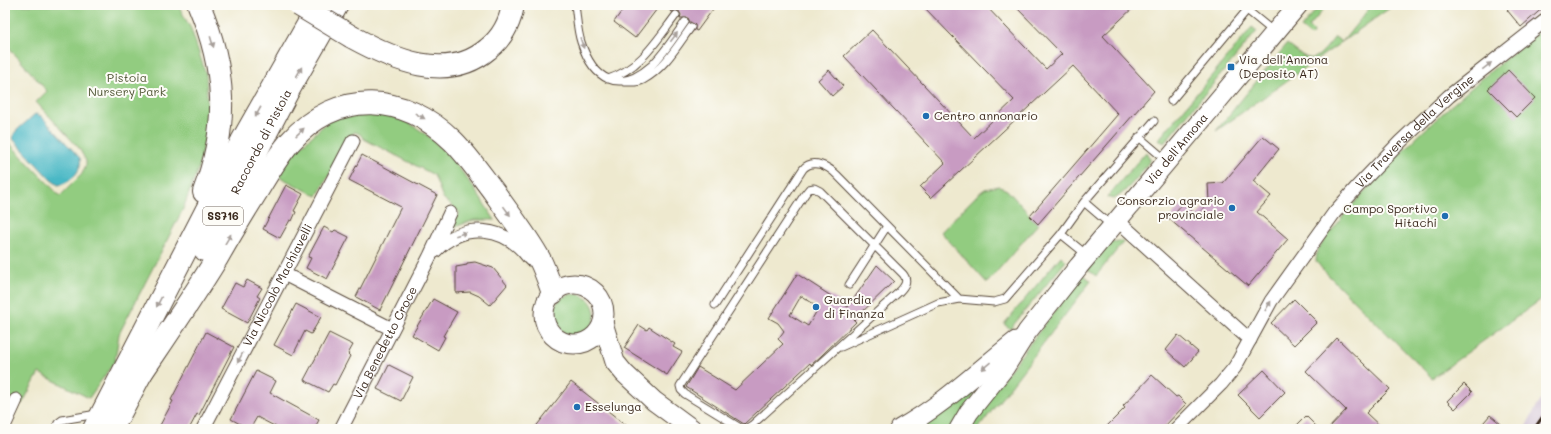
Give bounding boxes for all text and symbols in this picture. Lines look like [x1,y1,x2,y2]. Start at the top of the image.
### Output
one-way arrow [669,32,678,43]
one-way arrow [209,36,215,48]
one-way arrow [579,38,585,50]
place label: Via dell'Annona (Deposito AT) [1239,51,1328,81]
marker: Via dell'Annona (Deposito AT) [1226,62,1236,72]
one-way arrow [1481,62,1492,70]
one-way arrow [296,66,302,78]
park label: Pistoia Nursery Park [88,69,166,99]
street label: Via Traversa della Vergine [1351,70,1477,191]
street label: Raccordo di Pistoia [226,86,295,197]
one-way arrow [255,106,262,118]
place label: Centro annonario [934,107,1038,123]
street label: Via dell'Annona [1141,109,1211,188]
marker: Centro annonario [921,111,931,121]
one-way arrow [415,112,426,119]
one-way arrow [296,128,305,137]
place label: Consorzio agrario provinciale [1117,192,1224,222]
place label: Campo Sportivo Hitachi [1343,200,1437,230]
marker: Consorzio agrario provinciale [1227,203,1237,213]
one-way arrow [503,206,511,216]
road number: SS716 [203,207,243,225]
marker: Campo Sportivo Hitachi [1440,211,1450,221]
street label: Via Niccolò Machiavelli [238,221,315,349]
one-way arrow [455,231,467,237]
one-way arrow [224,233,231,245]
street label: Via Benedetto Croce [349,283,420,401]
place label: Guardia di Finanza [824,291,884,321]
one-way arrow [156,296,162,307]
one-way arrow [1265,300,1272,312]
marker: Guardia di Finanza [811,302,821,312]
one-way arrow [237,352,244,364]
one-way arrow [980,361,991,370]
place label: Esselunga [585,398,642,414]
marker: Esselunga [572,402,582,412]

